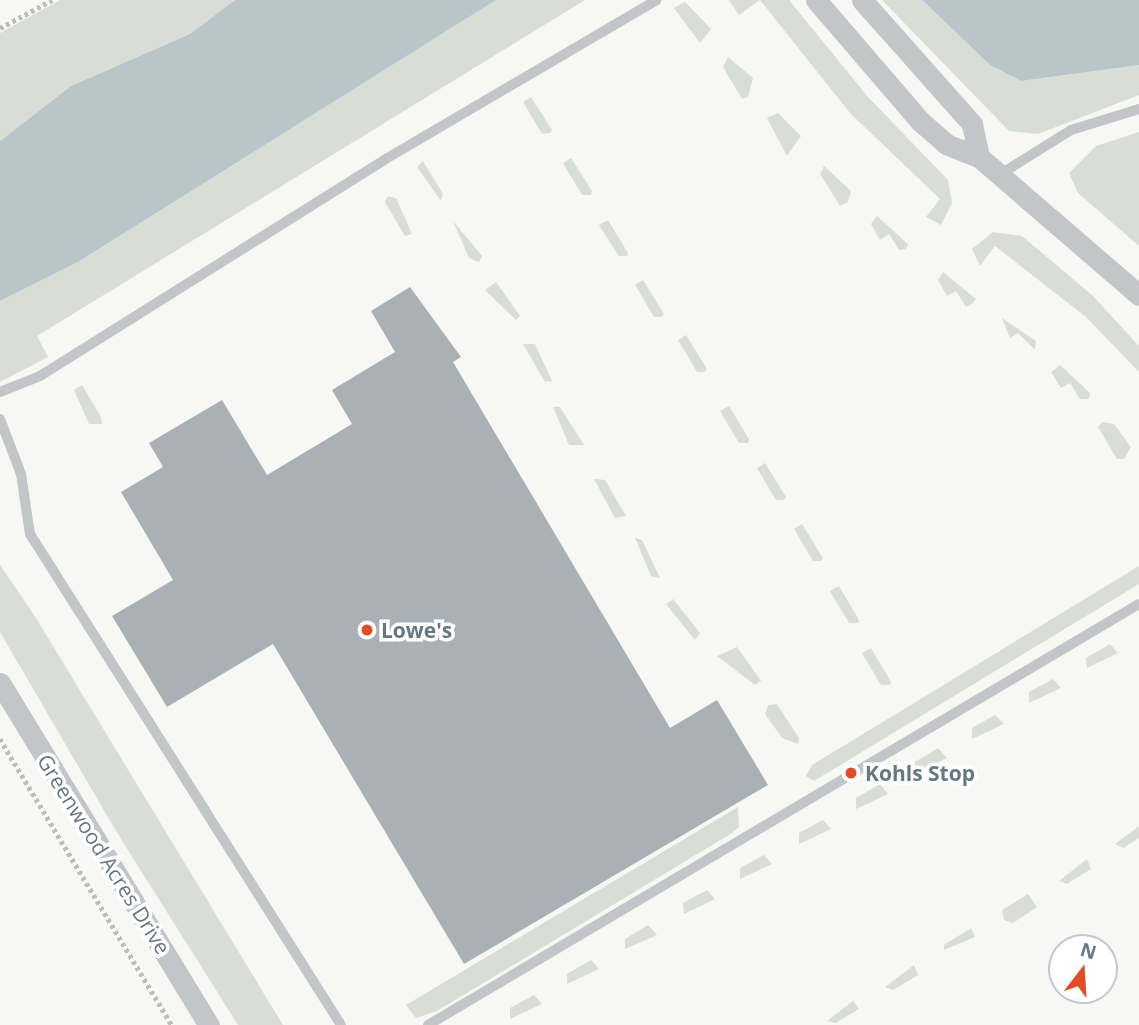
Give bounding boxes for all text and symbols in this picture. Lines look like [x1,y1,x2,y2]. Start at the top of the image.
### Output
place label: Lowe's [381,617,452,643]
marker: Lowe's [359,622,375,638]
street label: Greenwood Acres Drive [32,749,176,959]
place label: Kohls Stop [865,760,975,786]
marker: Kohls Stop [843,765,859,781]
north arrow [1048,934,1118,1004]
text: N [1077,936,1100,966]

